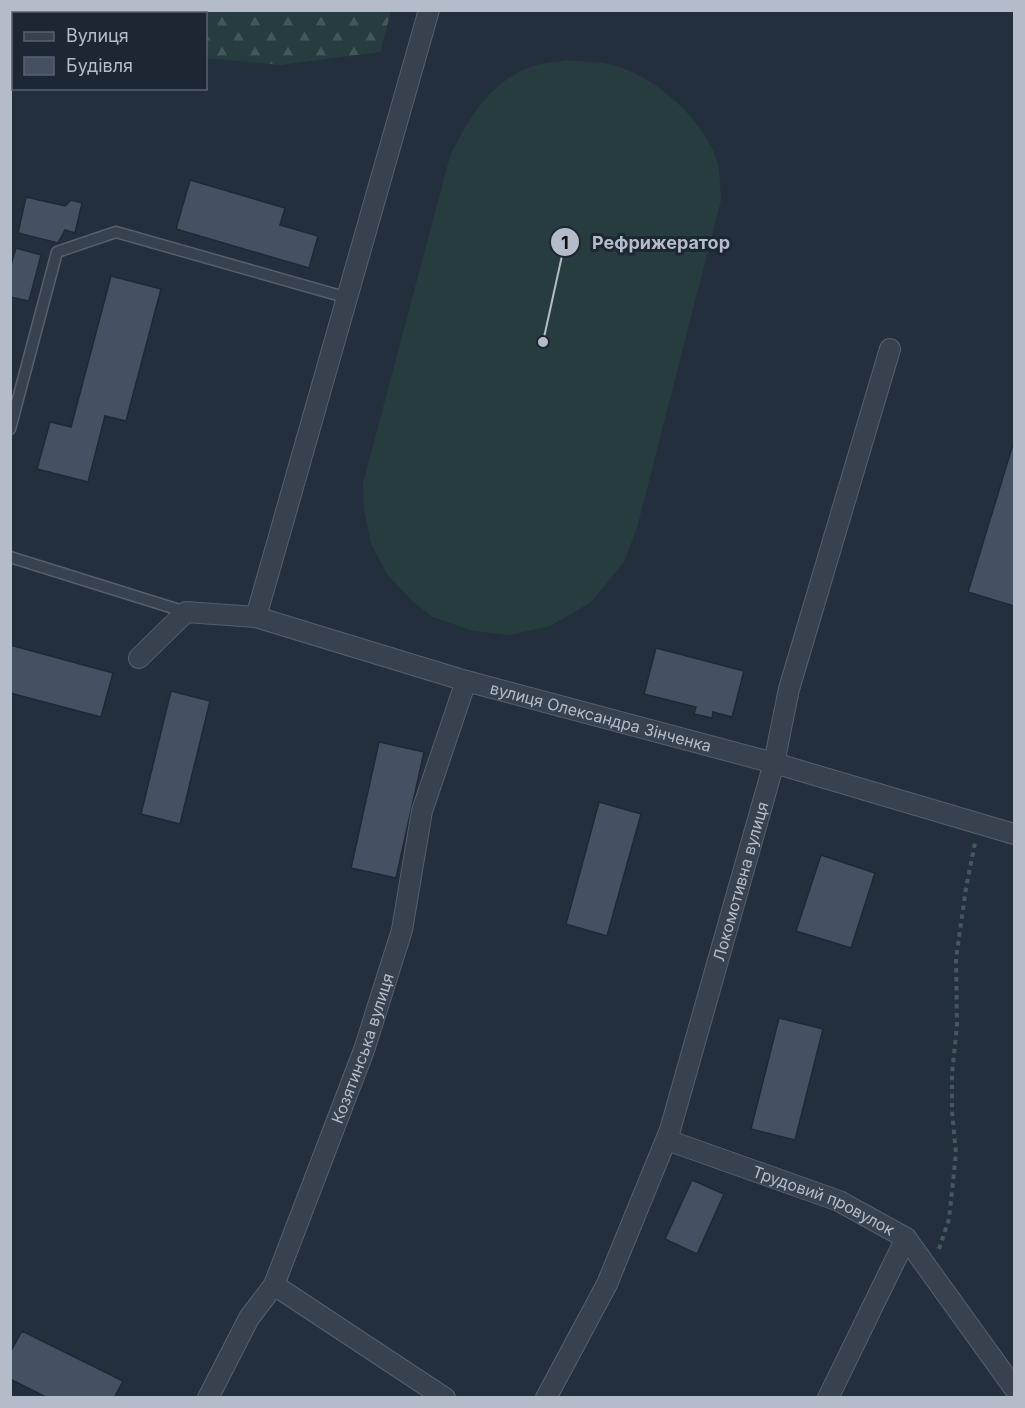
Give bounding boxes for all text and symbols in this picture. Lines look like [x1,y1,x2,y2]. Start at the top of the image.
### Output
legend [12,12,207,90]
text: Вулиця [66,25,129,46]
text: Будівля [66,55,133,76]
callout: Рефрижератор [550,224,742,260]
text: 1 [561,232,569,253]
text: Рефрижератор [592,232,730,253]
street label: вулиця Олександра Зінченка [488,678,714,756]
street label: Локомотивна вулиця [708,799,773,964]
street label: Козятинська вулиця [327,971,398,1126]
street label: Трудовий провулок [750,1161,898,1240]

